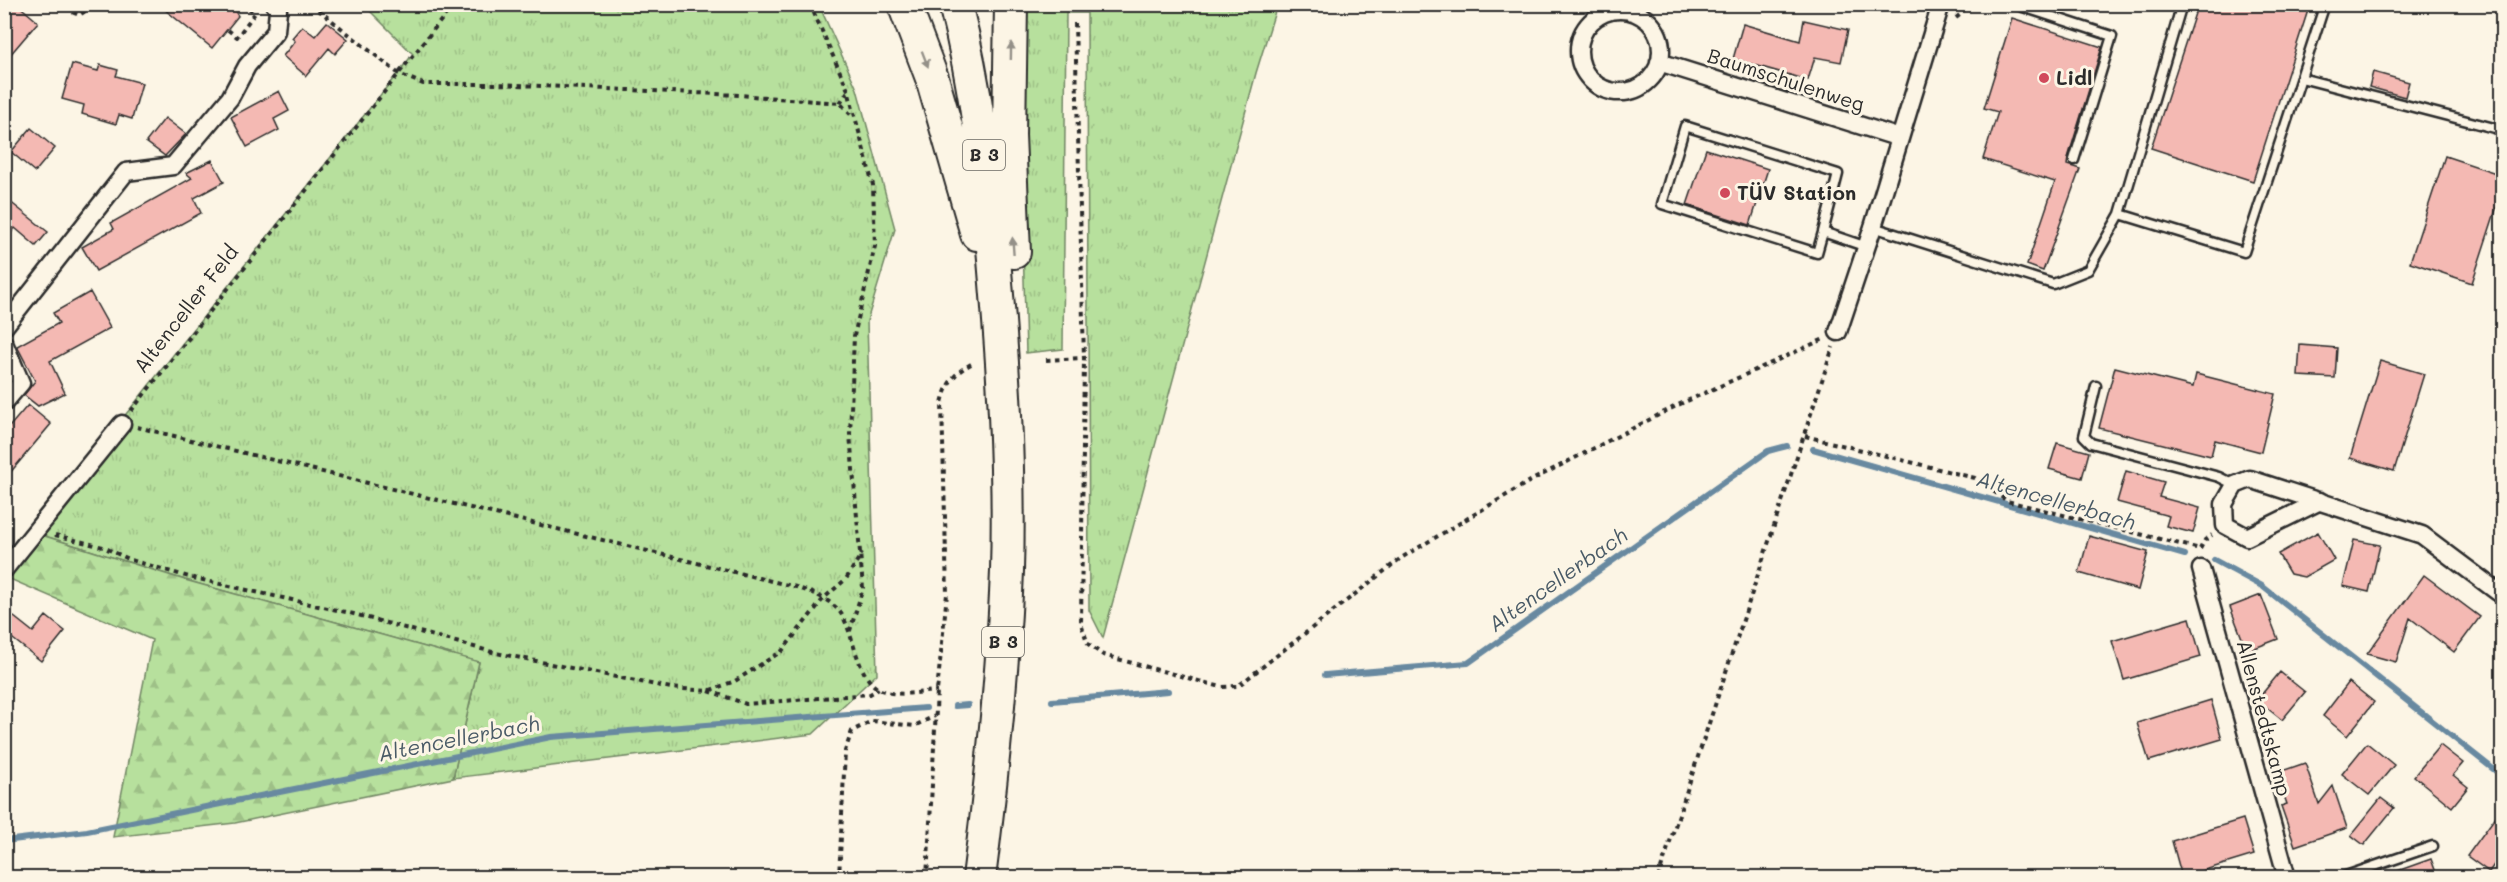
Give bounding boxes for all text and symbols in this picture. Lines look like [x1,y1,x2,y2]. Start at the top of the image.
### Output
one-way arrow [1006,41,1015,60]
street label: Baumschulenweg [1705,41,1868,117]
one-way arrow [921,50,930,68]
place label: Lidl [2056,64,2092,90]
marker: Lidl [2037,71,2051,85]
road number: B 3 [963,140,1005,170]
place label: TÜV Station [1737,179,1856,205]
marker: TÜV Station [1718,186,1732,200]
one-way arrow [1009,236,1018,255]
street label: Altenceller Feld [127,239,243,378]
water label: Altencellerbach [1974,464,2139,535]
water label: Altencellerbach [1482,521,1632,637]
road number: B 3 [982,627,1024,657]
street label: Allenstedtskamp [2232,637,2298,799]
water label: Altencellerbach [376,709,542,766]

